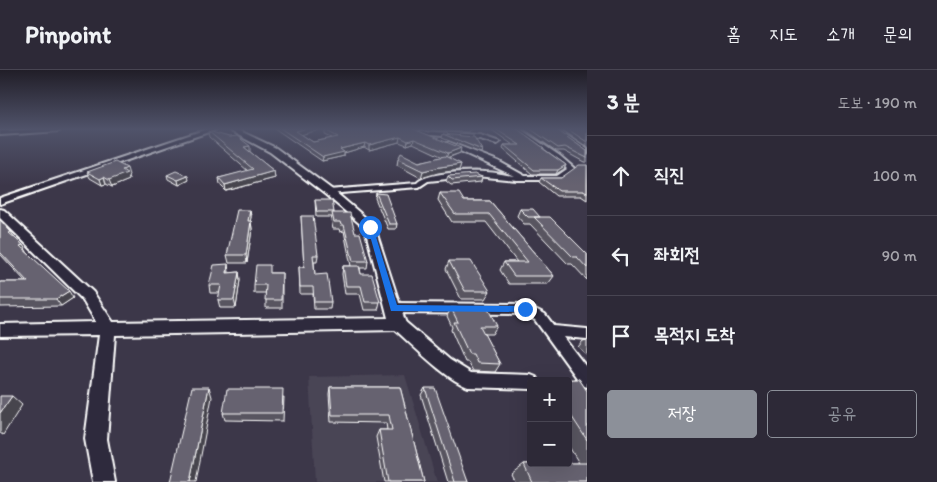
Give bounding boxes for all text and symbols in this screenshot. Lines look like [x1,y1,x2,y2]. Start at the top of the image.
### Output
text: Pinpoint [25,20,111,49]
text: 홈 [727,23,741,45]
text: 지도 [769,23,798,45]
text: 소개 [826,23,855,45]
text: 문의 [883,23,912,45]
text: 3 분 [607,89,640,114]
text: 도보 · 190 m [838,93,917,112]
icon: ahead [607,162,635,190]
text: 직진 [654,163,685,186]
text: 100 m [873,166,917,185]
route start [359,216,382,239]
icon: left [607,242,635,270]
text: 좌회전 [654,243,700,266]
text: 90 m [882,246,917,265]
route end [514,298,537,321]
icon: arrive [607,322,635,350]
text: 목적지 도착 [654,323,735,346]
map controls [527,377,572,467]
button: + [527,377,572,422]
button: 저장 [607,390,757,438]
button: 공유 [767,390,917,438]
button: − [527,422,572,467]

